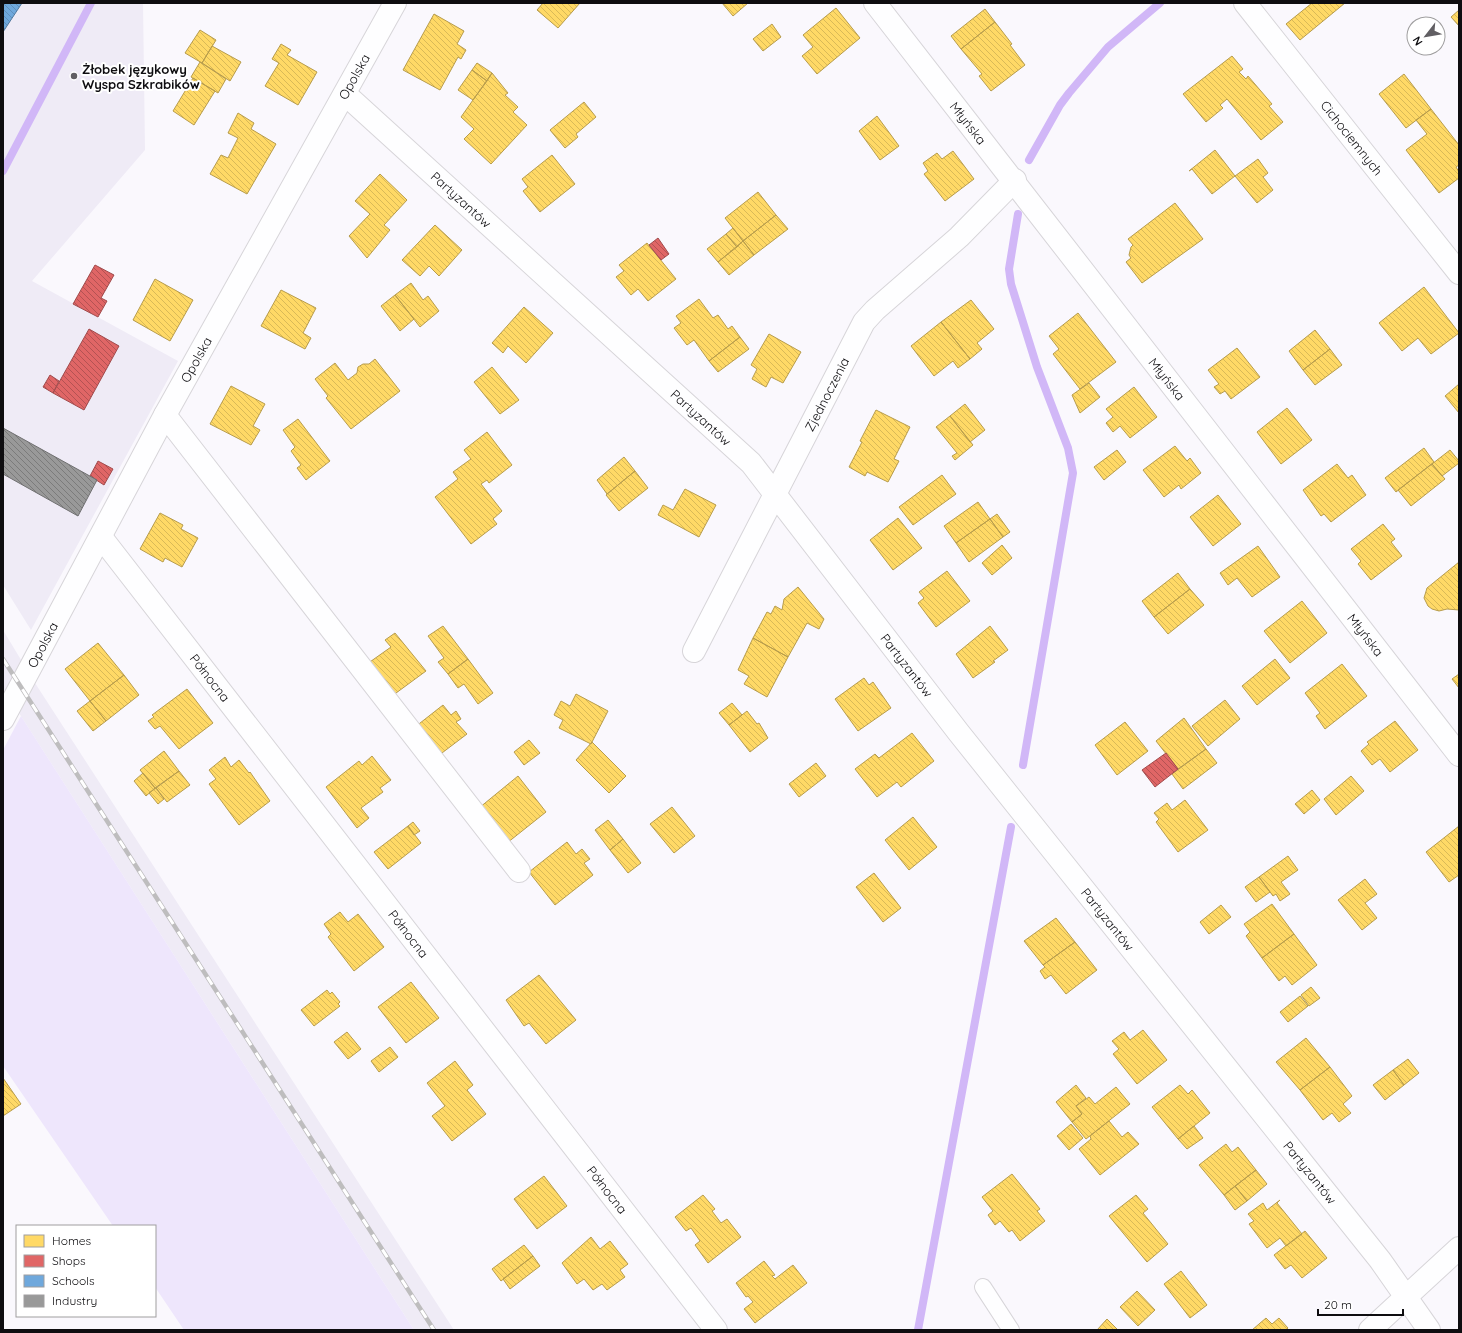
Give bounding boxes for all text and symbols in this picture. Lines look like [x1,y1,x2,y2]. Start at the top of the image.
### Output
north arrow [1406,16,1446,56]
text: N [1409,34,1426,48]
street label: Opolska [335,51,373,102]
place label: Żłobek językowy Wyspa Szkrabików [82,61,200,92]
marker: Żłobek językowy Wyspa Szkrabików [69,71,79,81]
street label: Cichociemnych [1317,97,1386,178]
street label: Młyńska [947,99,990,148]
street label: Partyzantów [428,168,495,231]
street label: Opolska [177,334,215,385]
street label: Młyńska [1145,354,1188,403]
street label: Zjednoczenia [801,355,852,434]
street label: Partyzantów [667,386,735,449]
street label: Młyńska [1344,610,1387,659]
street label: Opolska [24,619,61,671]
street label: Partyzantów [877,630,937,701]
street label: Północna [187,651,234,705]
street label: Partyzantów [1078,885,1138,954]
street label: Północna [385,907,432,961]
street label: Partyzantów [1280,1138,1340,1207]
street label: Północna [584,1163,631,1217]
legend [16,1225,156,1317]
text: Homes [52,1233,92,1248]
text: Shops [52,1253,86,1268]
text: Schools [52,1273,95,1288]
scale bar [1318,1291,1403,1317]
text: Industry [52,1293,97,1308]
text: 20 m [1324,1297,1352,1312]

